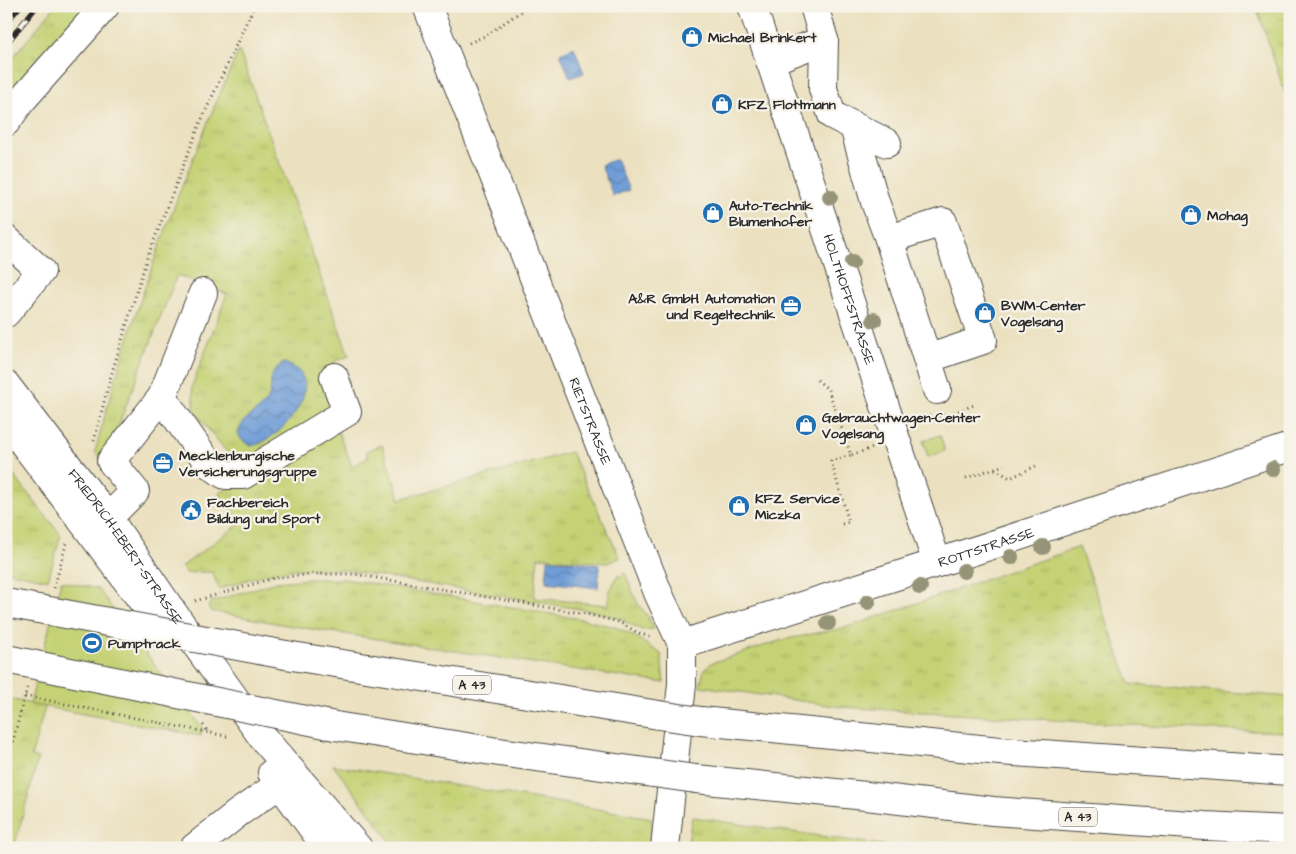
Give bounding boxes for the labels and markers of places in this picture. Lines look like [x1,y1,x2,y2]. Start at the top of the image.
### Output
shop icon: Michael Brinkert [680,25,704,49]
place label: Michael Brinkert [708,28,817,48]
shop icon: KFZ Flottmann [710,92,734,116]
place label: KFZ Flottmann [738,95,836,115]
place label: Auto-Technik Blumenhofer [729,196,813,232]
shop icon: Auto-Technik Blumenhofer [701,201,725,225]
shop icon: Mohag [1179,203,1203,227]
place label: Mohag [1207,206,1249,227]
place label: A&R GmbH Automation und Regeltechnik [628,289,775,326]
office icon: A&R GmbH Automation und Regeltechnik [779,294,803,318]
place label: BWM-Center Vogelsang [1000,296,1086,333]
shop icon: BWM-Center Vogelsang [973,301,997,325]
place label: Gebrauchtwagen-Center Vogelsang [821,408,981,445]
shop icon: Gebrauchtwagen-Center Vogelsang [794,413,818,437]
place label: Mecklenburgische Versicherungsgruppe [178,446,317,483]
office icon: Mecklenburgische Versicherungsgruppe [151,451,175,475]
place label: KFZ Service Miczka [755,489,840,525]
place label: Fachbereich Bildung und Sport [207,493,321,530]
shop icon: KFZ Service Miczka [727,494,751,518]
public building icon: Fachbereich Bildung und Sport [179,498,203,522]
sports icon: Pumptrack [80,631,104,655]
place label: Pumptrack [108,634,181,654]

